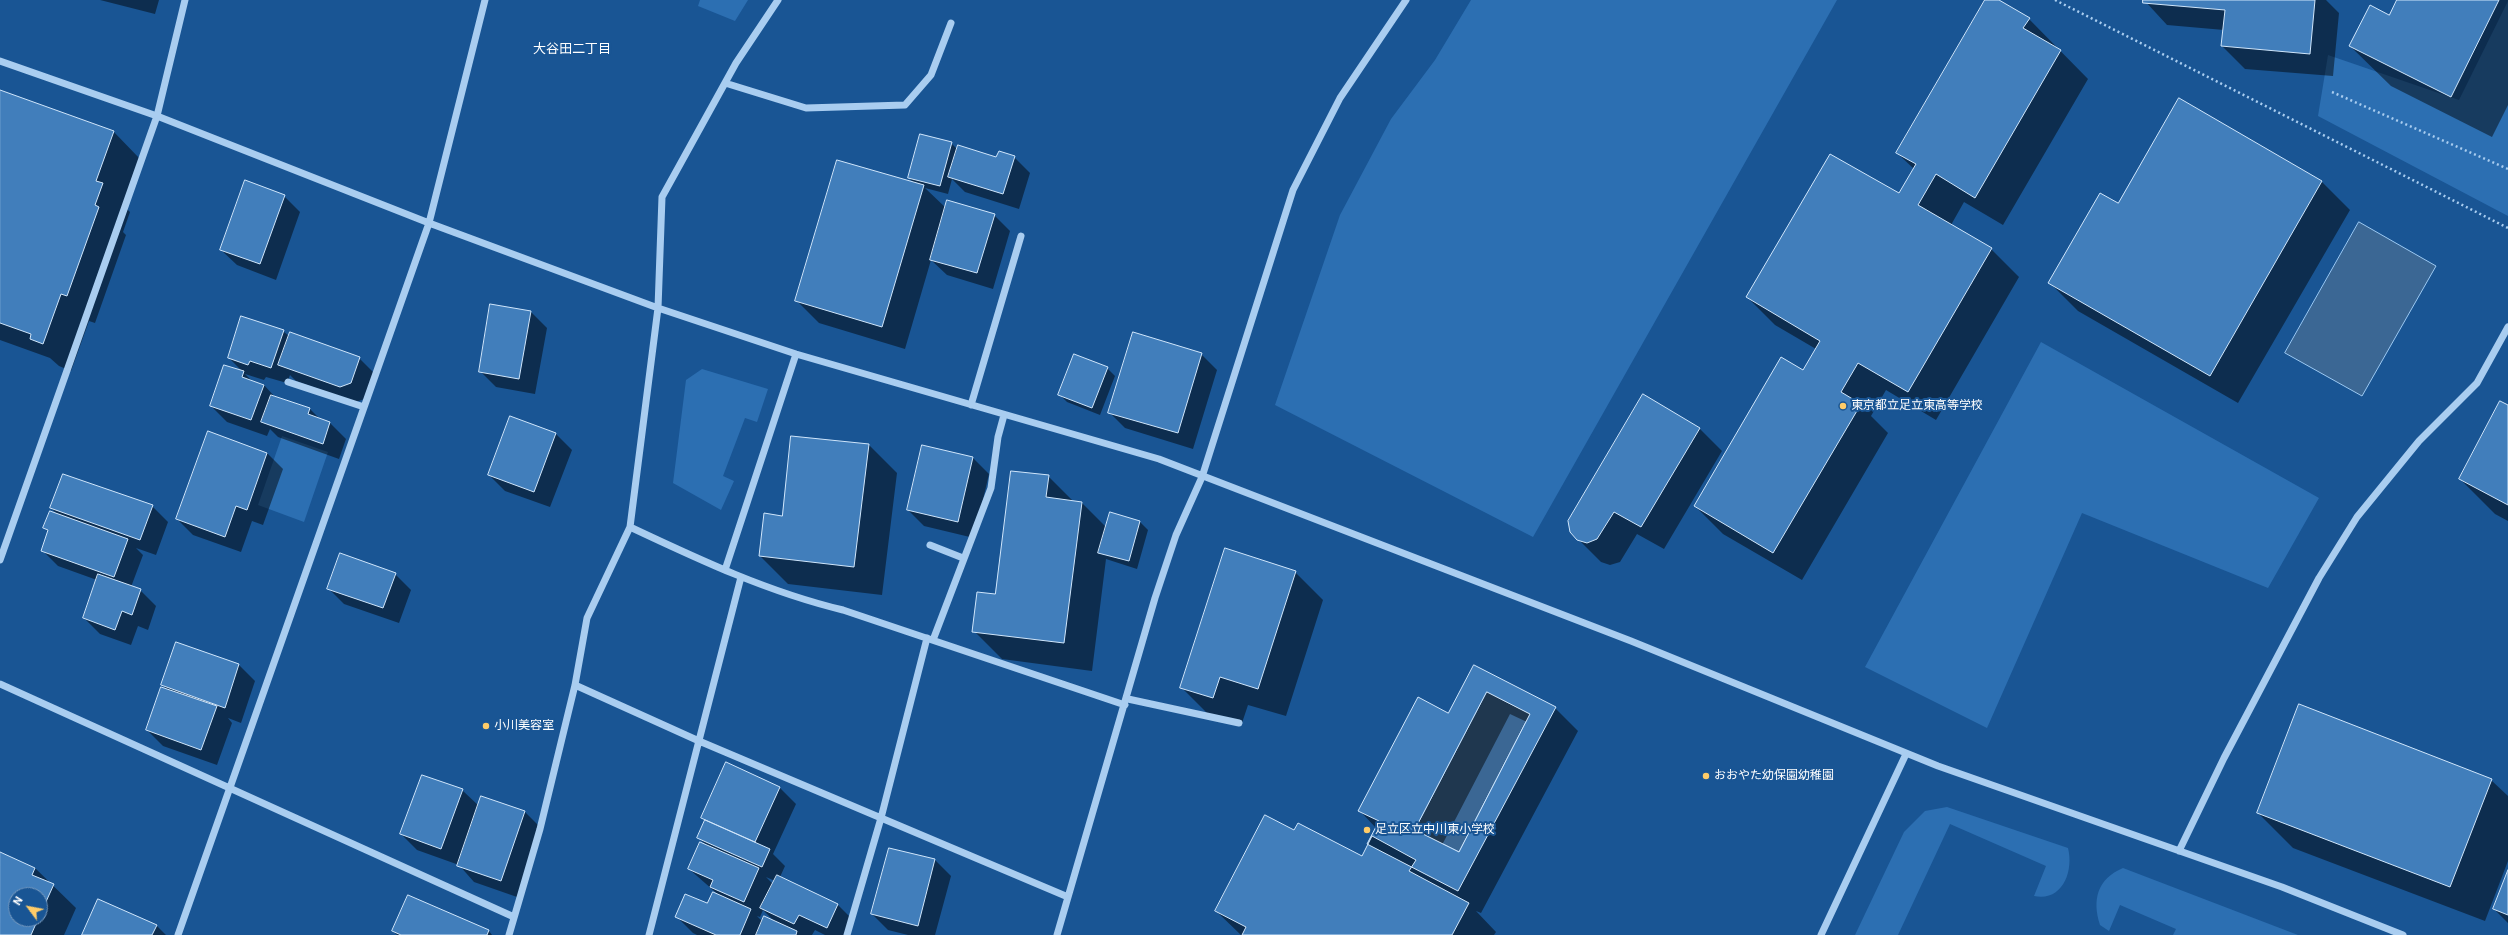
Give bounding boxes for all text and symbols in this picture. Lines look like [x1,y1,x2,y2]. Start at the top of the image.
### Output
district label: 大谷田二丁目 [533,42,611,58]
place label: 東京都立足立東高等学校 [1851,399,1983,413]
marker: 東京都立足立東高等学校 [1838,401,1848,411]
place label: 小川美容室 [494,719,554,733]
marker: 小川美容室 [481,721,491,731]
place label: おおやた幼保園幼稚園 [1714,769,1834,783]
marker: おおやた幼保園幼稚園 [1701,771,1711,781]
place label: 足立区立中川東小学校 [1375,823,1495,837]
marker: 足立区立中川東小学校 [1362,825,1372,835]
north arrow [8,887,48,927]
text: N [11,894,26,908]

